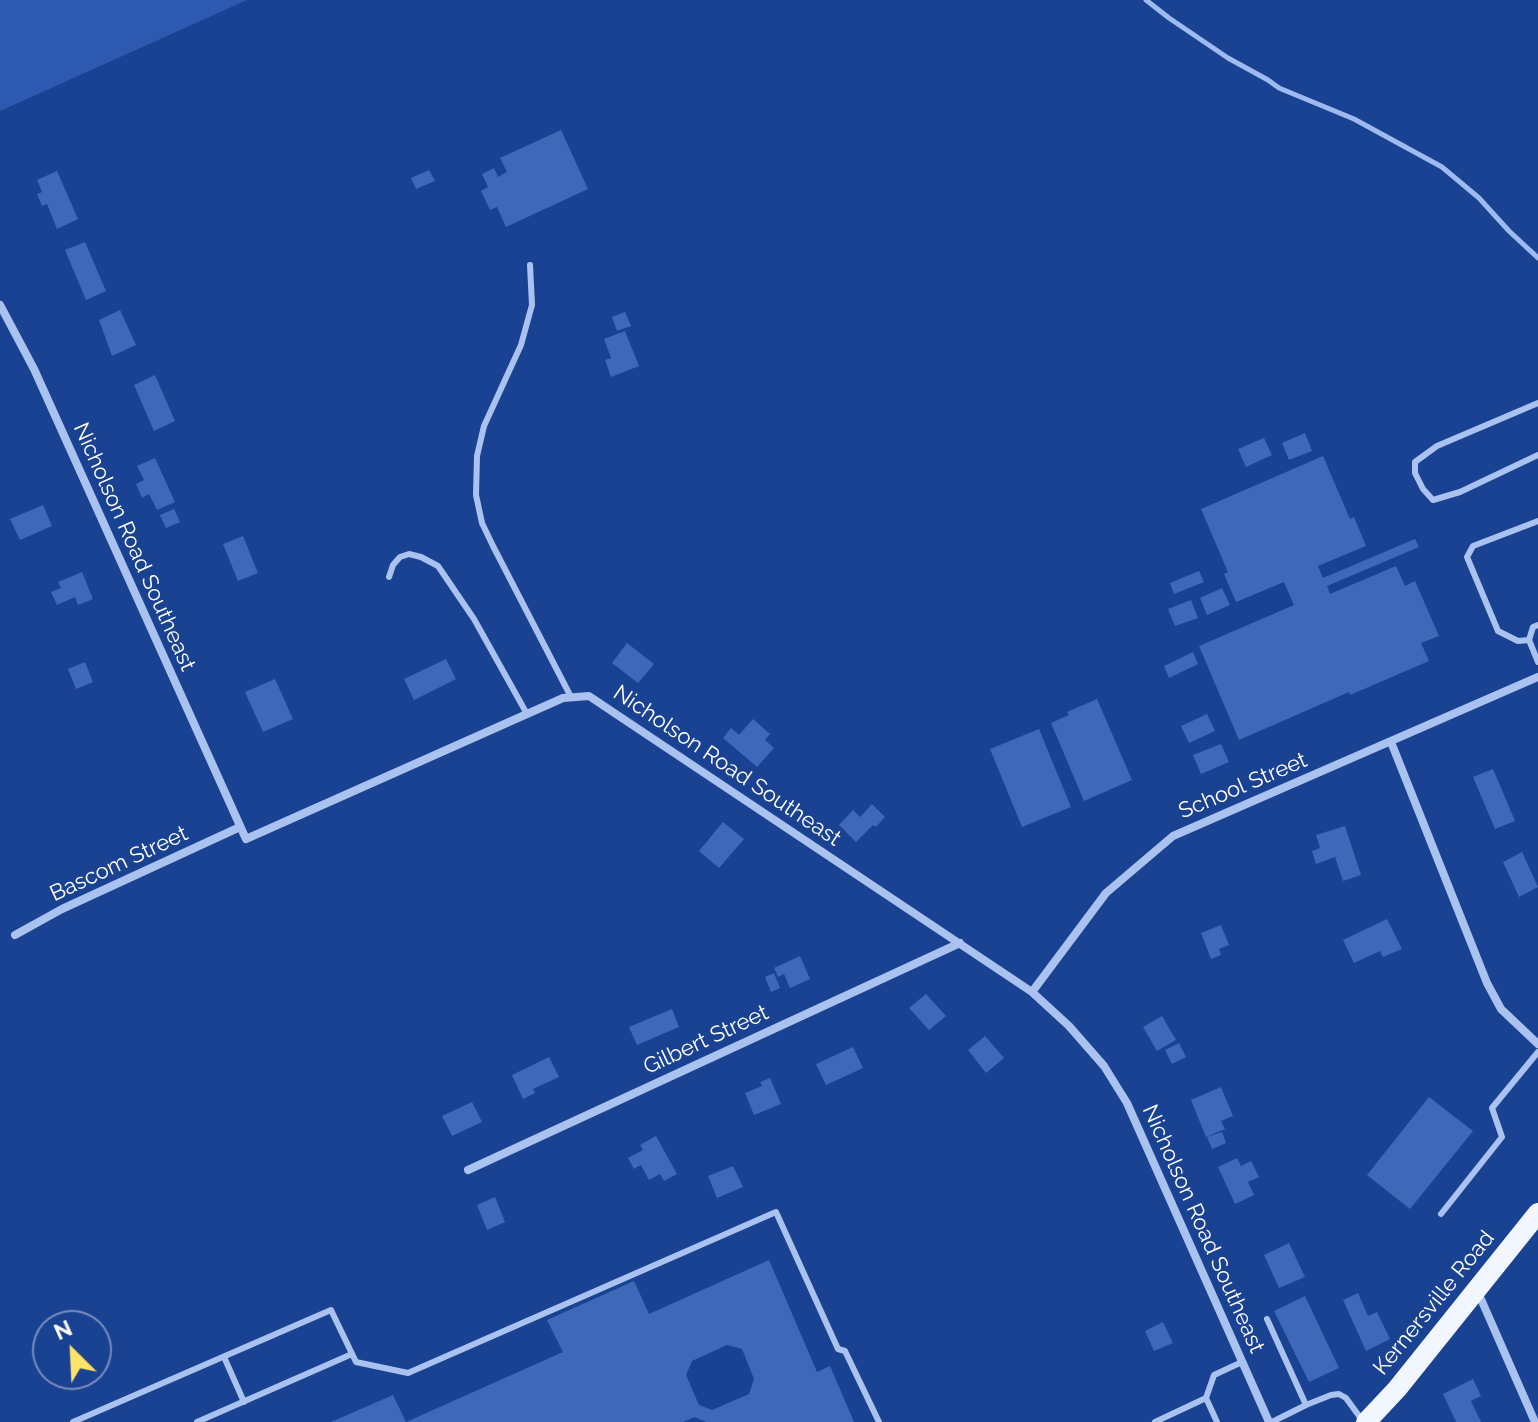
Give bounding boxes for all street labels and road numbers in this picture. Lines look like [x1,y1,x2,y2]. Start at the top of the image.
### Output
street label: Nicholson Road Southeast [67,419,201,675]
street label: Nicholson Road Southeast [608,680,846,852]
street label: School Street [1175,747,1311,825]
street label: Bascom Street [46,821,192,907]
street label: Gilbert Street [639,1000,773,1080]
street label: Nicholson Road Southeast [1136,1101,1270,1357]
street label: Kernersville Road [1368,1226,1500,1380]

